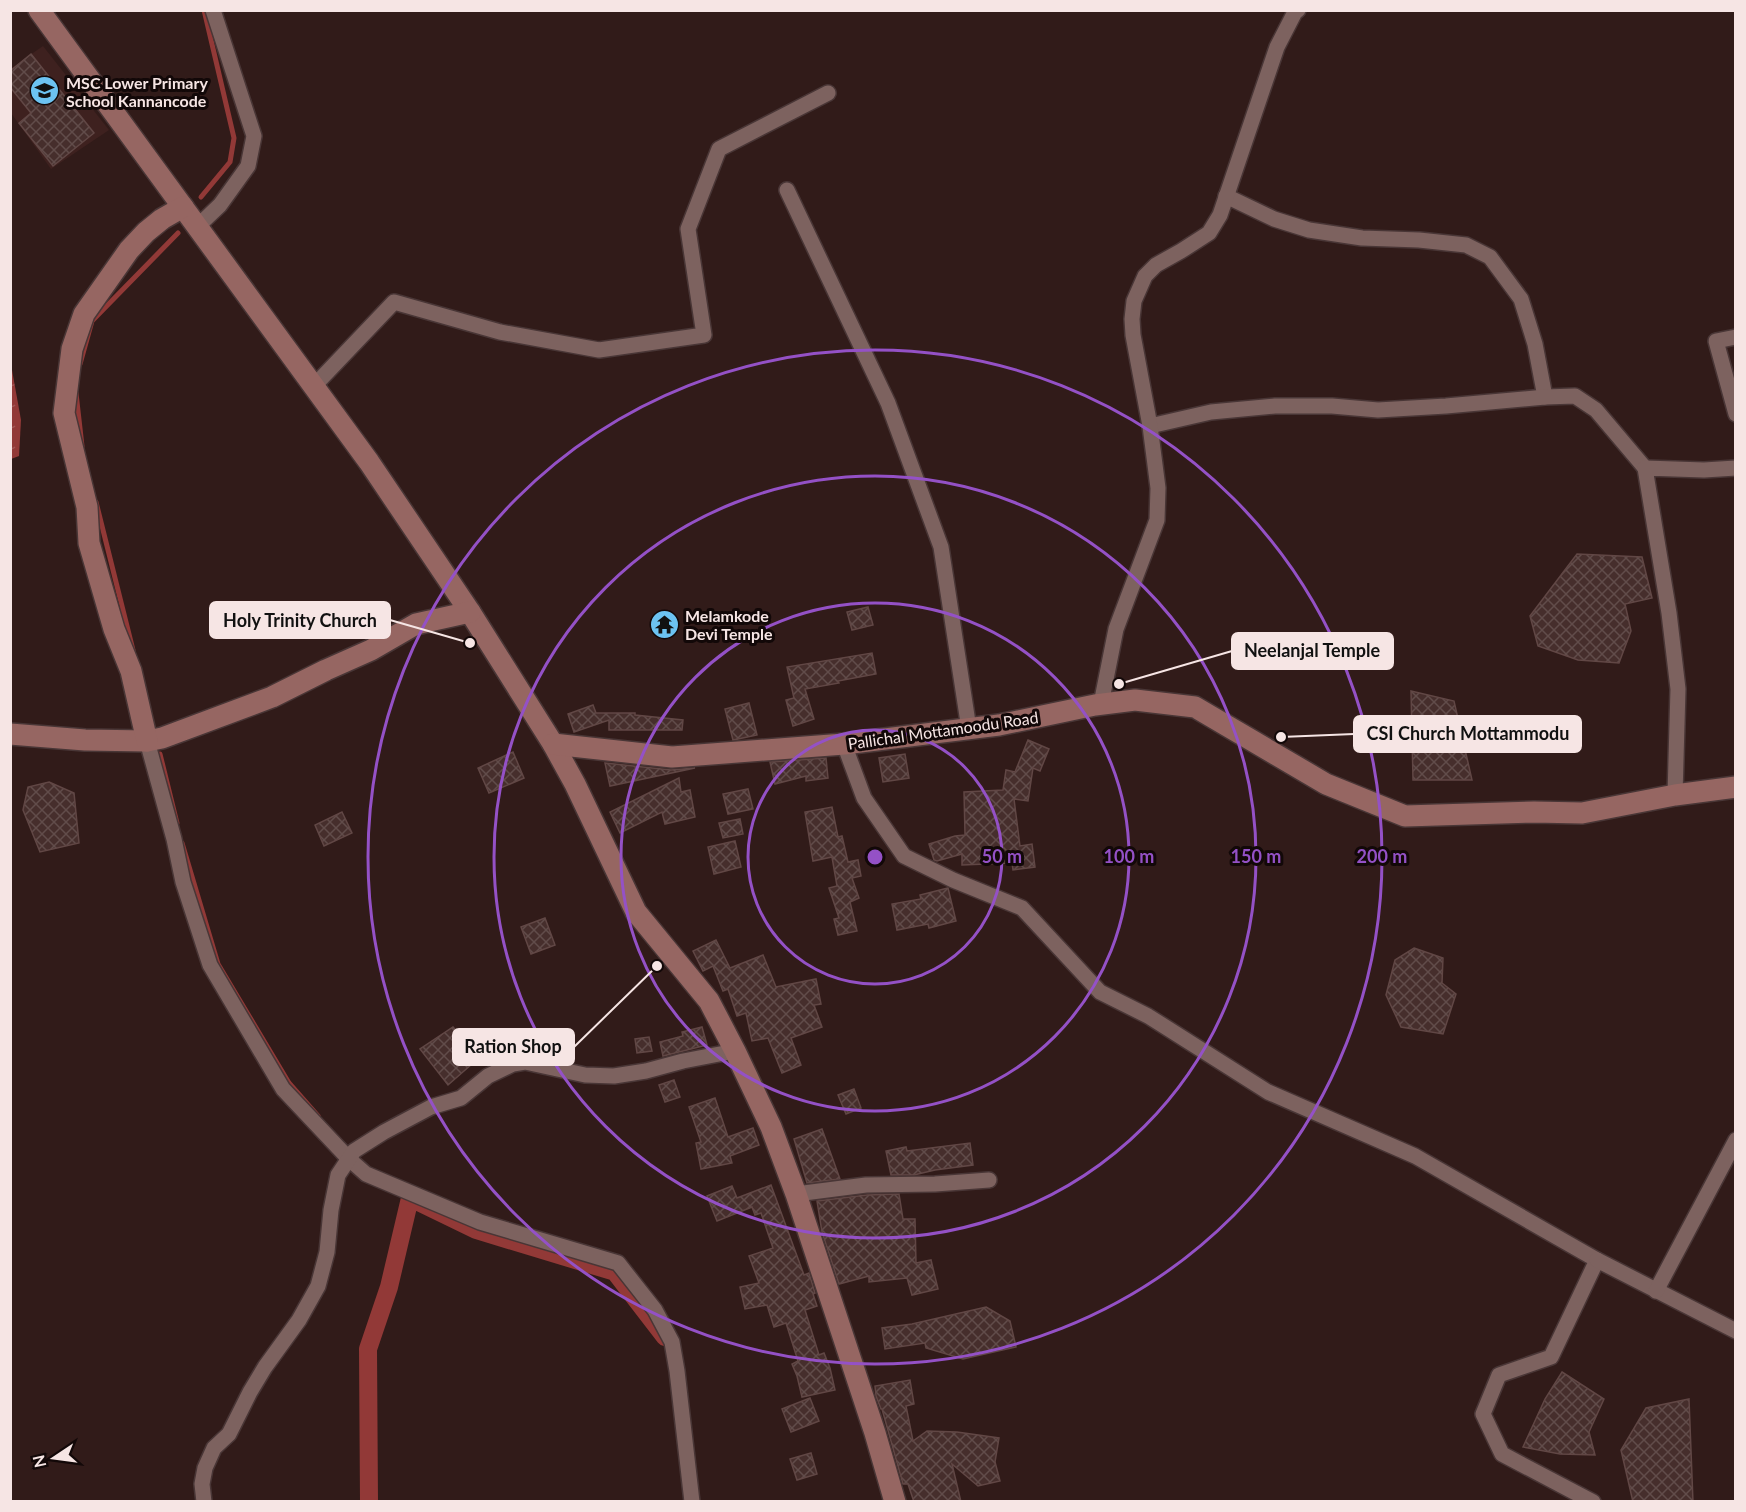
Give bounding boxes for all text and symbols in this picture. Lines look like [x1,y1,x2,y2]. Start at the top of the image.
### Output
place label: MSC Lower Primary School Kannancode [66,73,208,110]
school or university icon: MSC Lower Primary School Kannancode [29,75,61,107]
callout: Holy Trinity Church [210,602,390,638]
place label: Melamkode Devi Temple [685,606,773,643]
temple icon: Melamkode Devi Temple [648,608,680,640]
text: Holy Trinity Church [223,609,377,631]
callout: Neelanjal Temple [1232,633,1393,669]
text: Neelanjal Temple [1244,639,1380,661]
street label: Pallichal Mottamoodu Road [846,707,1040,753]
callout: CSI Church Mottammodu [1354,716,1581,752]
text: CSI Church Mottammodu [1367,722,1569,744]
text: 50 m [982,845,1022,867]
text: 100 m [1104,845,1154,867]
text: 150 m [1231,845,1281,867]
text: 200 m [1357,845,1407,867]
centre of rings [865,847,885,867]
callout: Ration Shop [453,1029,574,1065]
text: Ration Shop [464,1035,562,1057]
north arrow [24,1428,84,1488]
text: N [28,1453,50,1470]

